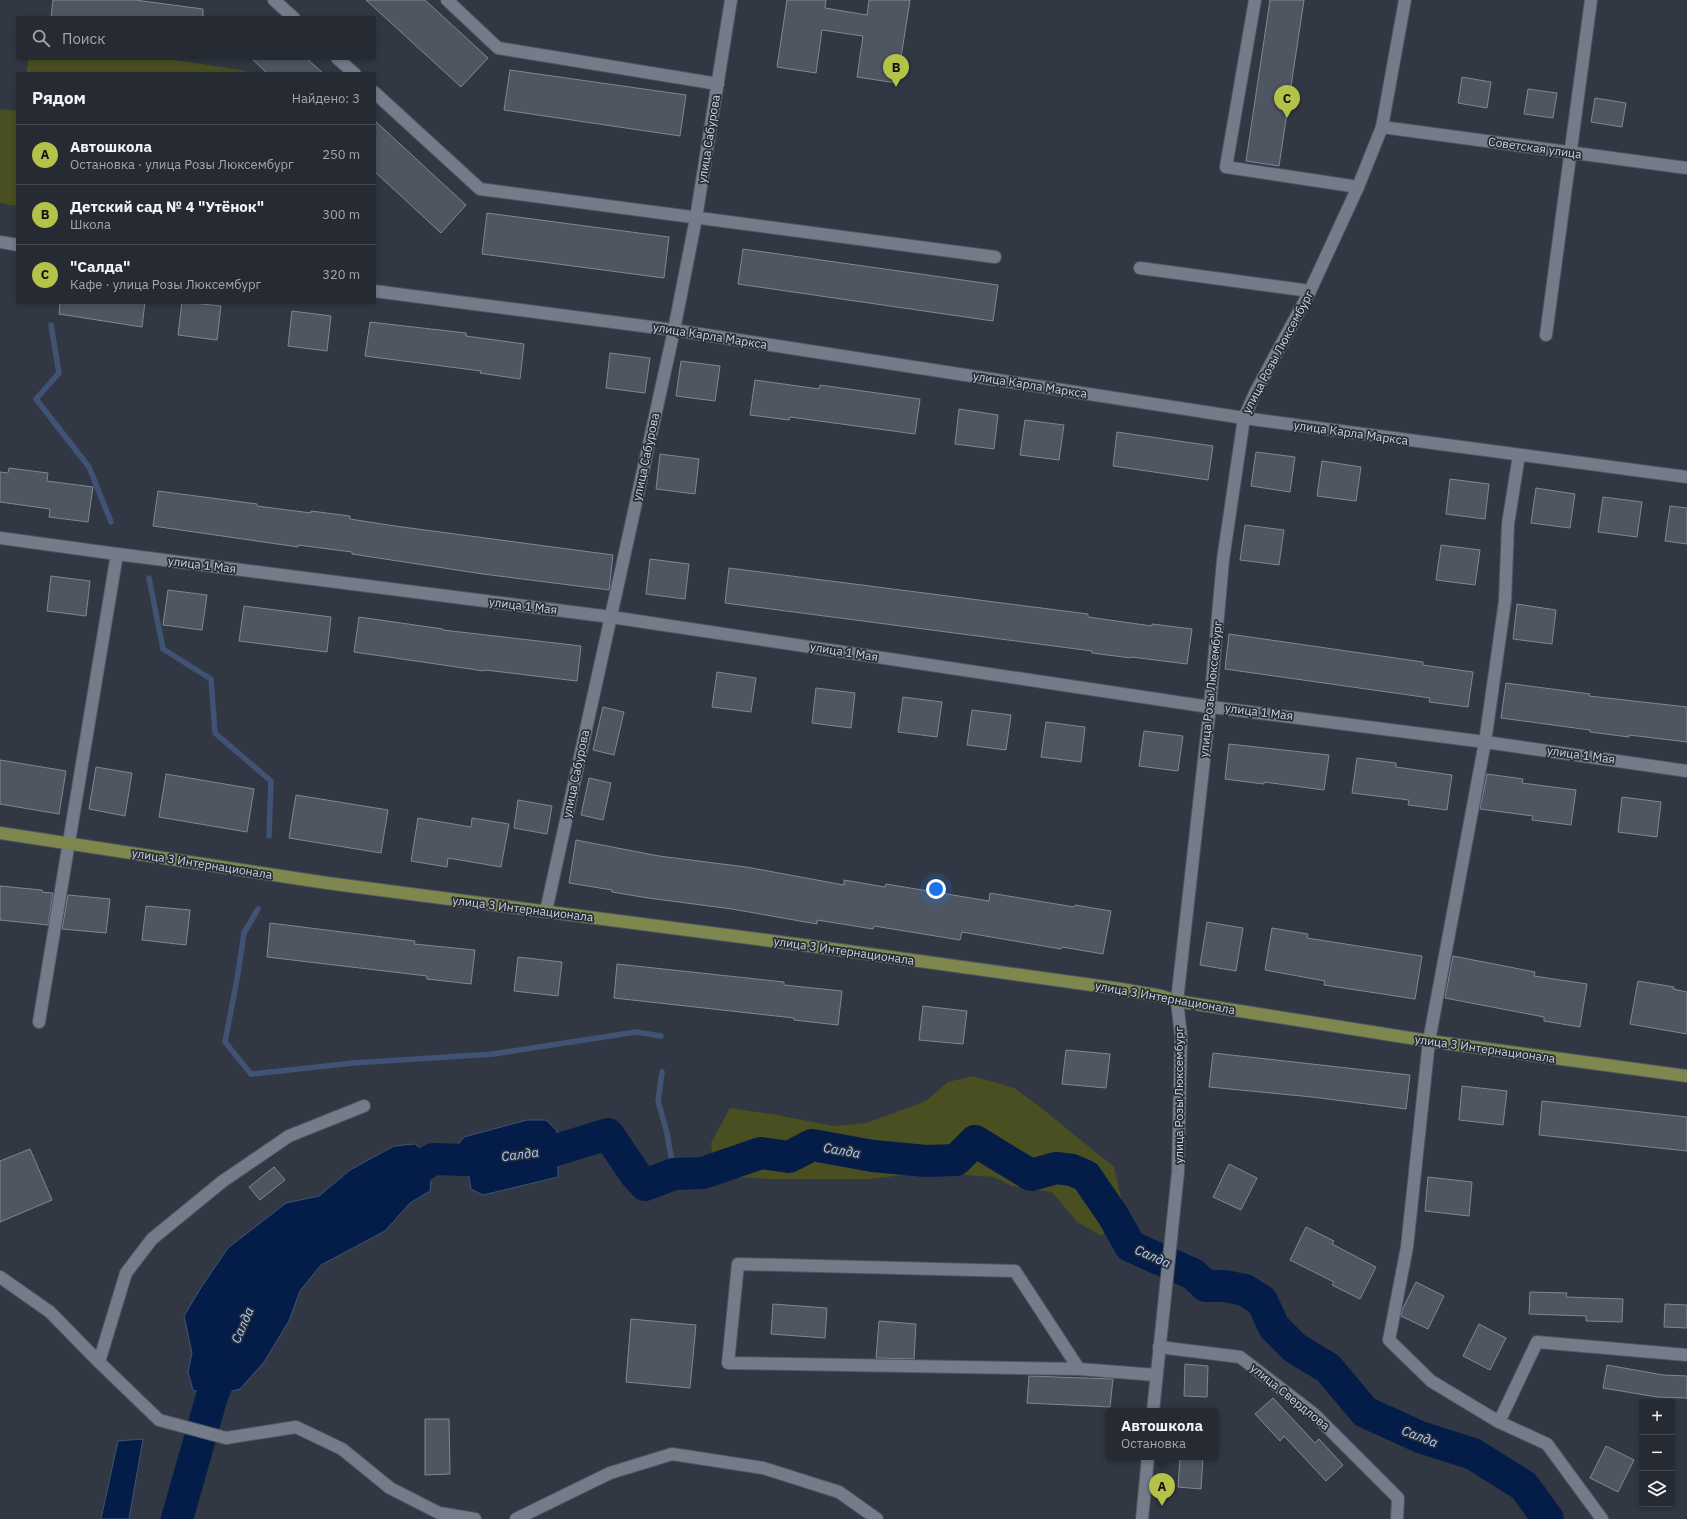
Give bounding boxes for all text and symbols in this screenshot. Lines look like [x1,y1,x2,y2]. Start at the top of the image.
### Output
search box [16,16,376,60]
icon: search [30,27,52,49]
text: Поиск [62,29,105,48]
pin: B [883,54,909,87]
pin: C [1274,85,1300,118]
text: Рядом [32,87,86,109]
text: Найдено: 3 [292,90,360,107]
street label: улица Сабурова [694,93,723,184]
street label: Советская улица [1487,134,1583,162]
text: Автошкола [70,137,152,156]
text: A [41,146,49,163]
text: 250 m [322,146,360,163]
text: Остановка · улица Розы Люксембург [70,156,294,173]
text: Детский сад № 4 "Утёнок" [70,197,264,216]
text: B [41,206,49,223]
text: 300 m [322,206,360,223]
text: Школа [70,216,111,233]
text: "Салда" [70,257,130,276]
text: C [41,266,49,283]
text: 320 m [322,266,360,283]
text: Кафе · улица Розы Люксембург [70,276,261,293]
street label: улица Розы Люксембург [1239,288,1316,416]
street label: улица Карла Маркса [652,319,769,352]
street label: улица Карла Маркса [972,368,1089,401]
street label: улица Сабурова [629,411,662,502]
street label: улица Карла Маркса [1293,417,1410,448]
street label: улица 1 Мая [167,553,237,576]
street label: улица 1 Мая [488,594,558,617]
street label: улица Розы Люксембург [1196,620,1225,758]
street label: улица 1 Мая [809,639,879,664]
street label: улица 1 Мая [1224,700,1294,723]
street label: улица Сабурова [559,728,592,819]
street label: улица 1 Мая [1546,742,1616,767]
street label: улица 3 Интернационала [131,845,274,882]
your location [926,879,946,899]
street label: улица 3 Интернационала [452,892,595,925]
street label: улица 3 Интернационала [773,933,916,968]
street label: улица 3 Интернационала [1094,978,1237,1017]
street label: улица Розы Люксембург [1171,1026,1186,1164]
street label: улица 3 Интернационала [1414,1031,1557,1066]
water label: Салда [822,1139,862,1162]
water label: Салда [500,1144,540,1165]
water label: Салда [1132,1241,1173,1272]
water label: Салда [227,1305,258,1346]
street label: улица Свердлова [1248,1360,1333,1433]
map controls [1639,1399,1675,1507]
button: + [1639,1399,1675,1435]
popup [1106,1408,1218,1460]
text: Автошкола [1121,1416,1203,1435]
water label: Салда [1399,1422,1440,1451]
text: Остановка [1121,1435,1186,1452]
button: − [1639,1435,1675,1471]
button: layers [1639,1471,1675,1507]
pin: A [1149,1473,1175,1506]

